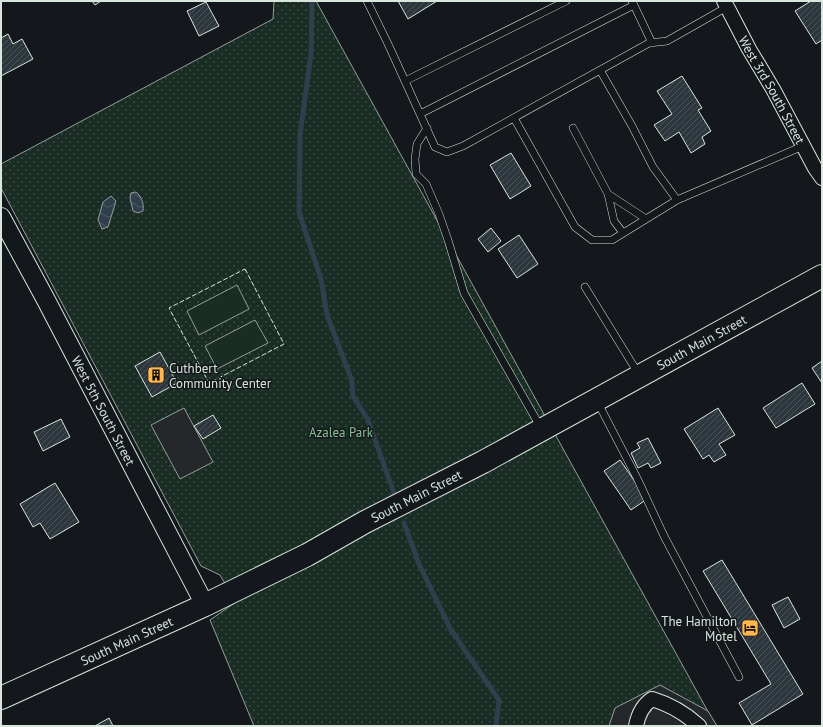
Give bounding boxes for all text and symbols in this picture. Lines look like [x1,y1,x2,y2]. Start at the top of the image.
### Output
street label: West 3rd South Street [735,33,809,147]
street label: South Main Street [653,310,750,374]
street label: West 5th South Street [68,353,139,469]
place label: Cuthbert Community Center [169,360,272,392]
building icon: Cuthbert Community Center [146,365,166,385]
park label: Azalea Park [309,424,374,441]
street label: South Main Street [368,465,465,526]
street label: South Main Street [78,612,176,669]
place label: The Hamilton Motel [661,613,737,645]
hotel icon: The Hamilton Motel [740,618,760,638]

